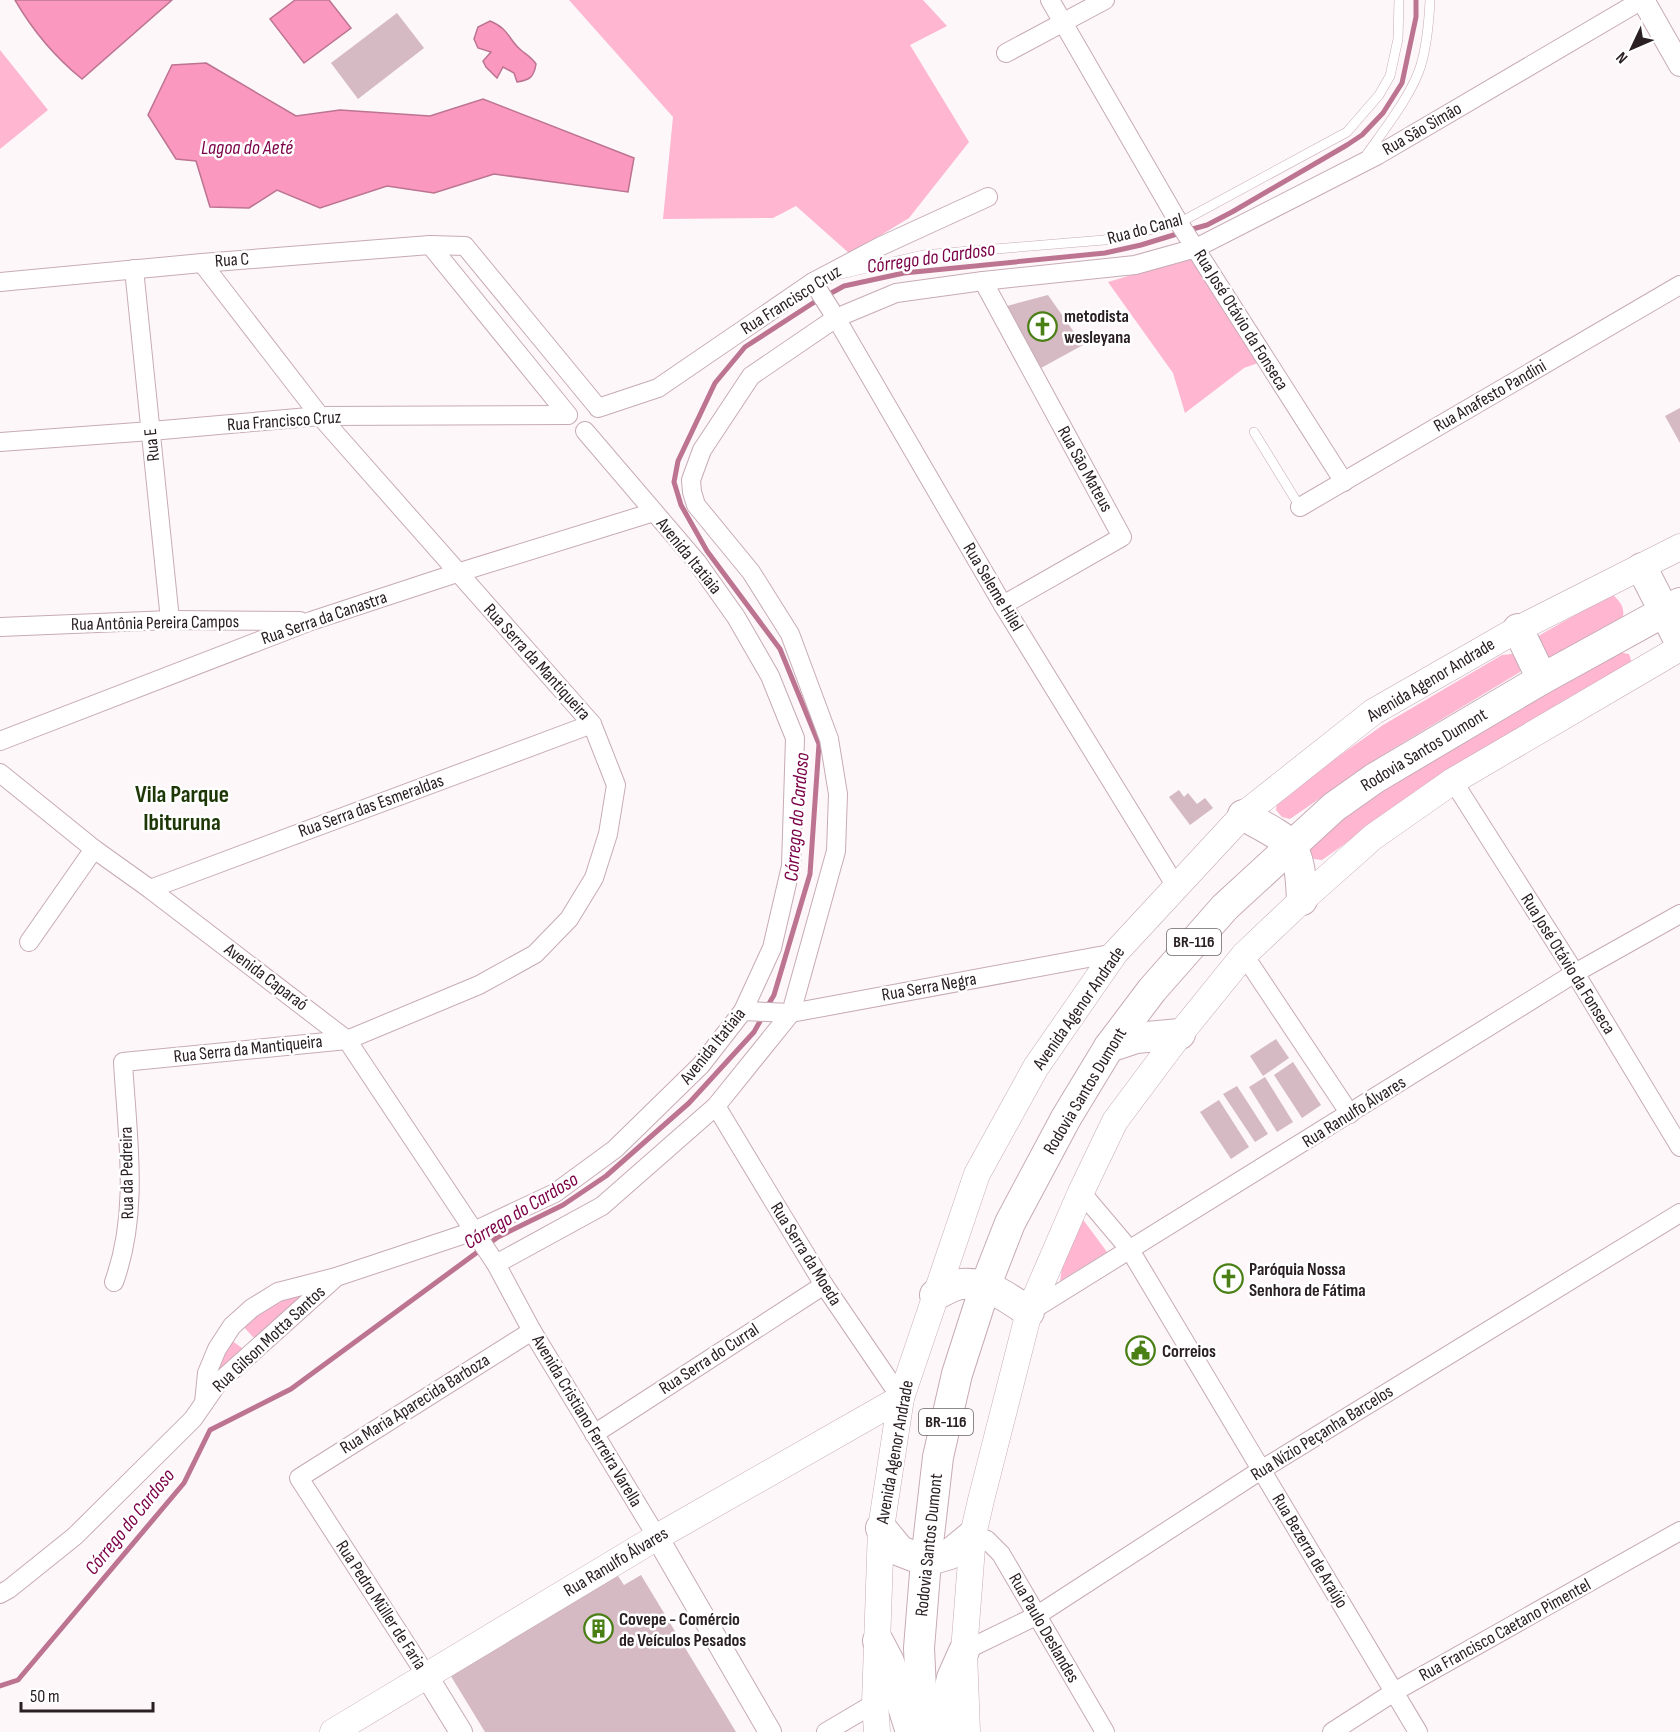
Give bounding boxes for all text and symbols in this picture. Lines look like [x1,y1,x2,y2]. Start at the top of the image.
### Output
north arrow [1602,18,1662,78]
text: N [1612,48,1632,67]
street label: Rua São Simão [1379,98,1465,160]
water label: Lagoa do Aeté [201,136,293,160]
street label: Rua do Canal [1105,209,1185,249]
water label: Córrego do Cardoso [865,237,997,279]
street label: Rua José Otávio da Fonseca [1189,246,1293,394]
street label: Rua C [214,248,250,272]
street label: Rua Francisco Cruz [737,261,845,339]
place label: metodista wesleyana [1064,306,1131,348]
church icon: metodista wesleyana [1027,310,1059,342]
street label: Rua Anafesto Pandini [1430,355,1550,437]
street label: Rua Francisco Cruz [226,407,342,435]
street label: Rua São Mateus [1053,422,1117,516]
street label: Rua E [140,427,164,463]
street label: Avenida Itatiaia [651,513,726,598]
street label: Rua Seleme Hilel [958,539,1028,635]
street label: Rua Serra da Canastra [258,587,390,649]
street label: Rua Serra da Mantiqueira [479,599,595,725]
street label: Rua Antônia Pereira Campos [71,611,239,635]
street label: Avenida Agenor Andrade [1362,634,1499,727]
street label: Rodovia Santos Dumont [1357,704,1491,796]
water label: Córrego do Cardoso [779,752,815,882]
street label: Rua Serra das Esmeraldas [296,770,446,842]
district label: Vila Parque Ibituruna [135,780,229,837]
street label: Rua José Otávio da Fonseca [1516,890,1620,1038]
road number: BR-116 [1167,929,1221,955]
street label: Avenida Caparaó [219,938,312,1015]
street label: Avenida Agenor Andrade [1028,942,1129,1074]
street label: Rua Serra Negra [880,968,978,1006]
street label: Avenida Itatiaia [675,1004,750,1089]
street label: Rodovia Santos Dumont [1039,1024,1131,1158]
street label: Rua Serra da Mantiqueira [173,1031,323,1067]
street label: Rua Ranulfo Álvares [1298,1072,1410,1152]
street label: Rua da Pedreira [116,1126,138,1219]
water label: Córrego do Cardoso [459,1167,583,1255]
street label: Rua Serra da Moeda [766,1199,846,1309]
place label: Paróquia Nossa Senhora de Fátima [1249,1259,1366,1301]
church icon: Paróquia Nossa Senhora de Fátima [1212,1263,1244,1295]
street label: Rua Gilson Motta Santos [208,1281,330,1397]
street label: Rua Serra do Curral [655,1319,763,1399]
street label: Avenida Cristiano Ferreira Varella [527,1330,647,1511]
public building icon: Correios [1125,1335,1157,1367]
place label: Correios [1162,1341,1216,1362]
street label: Rua Maria Aparecida Barboza [336,1349,494,1459]
street label: Avenida Agenor Andrade [872,1379,918,1526]
street label: Rua Nízio Peçanha Barcelos [1247,1381,1397,1485]
road number: BR-116 [919,1409,973,1435]
water label: Córrego do Cardoso [80,1464,180,1580]
street label: Rodovia Santos Dumont [911,1472,947,1618]
street label: Rua Bezerra de Araújo [1268,1490,1352,1612]
street label: Rua Ranulfo Álvares [560,1523,672,1601]
street label: Rua Pedro Müller de Faria [331,1536,431,1674]
street label: Rua Paulo Deslandes [1004,1570,1084,1686]
street label: Rua Francisco Caetano Pimentel [1416,1574,1594,1686]
place label: Covepe - Comércio de Veículos Pesados [619,1609,746,1651]
building icon: Covepe - Comércio de Veículos Pesados [582,1613,614,1645]
scale bar [21,1675,153,1713]
text: 50 m [30,1686,60,1707]

